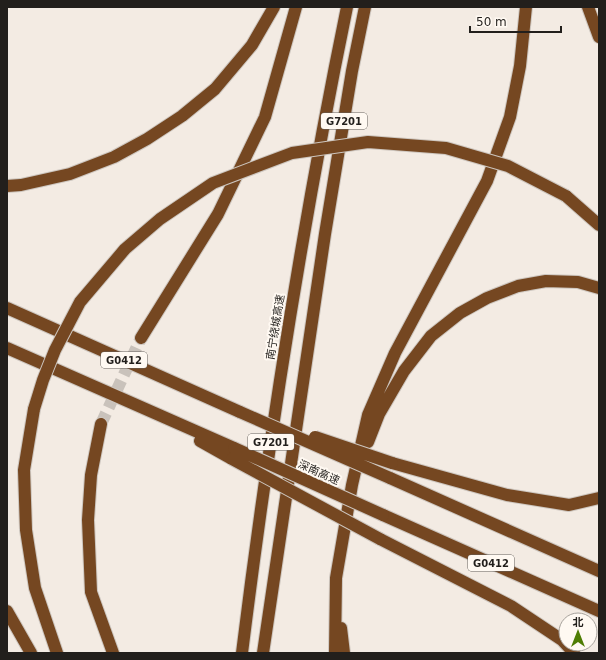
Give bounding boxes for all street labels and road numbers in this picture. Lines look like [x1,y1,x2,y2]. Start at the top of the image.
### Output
road number: G7201 [321,113,367,129]
street label: 南宁绕城高速 [264,293,287,361]
road number: G0412 [101,352,147,368]
road number: G7201 [248,434,294,450]
street label: 深南高速 [296,458,342,487]
road number: G0412 [468,555,514,571]

